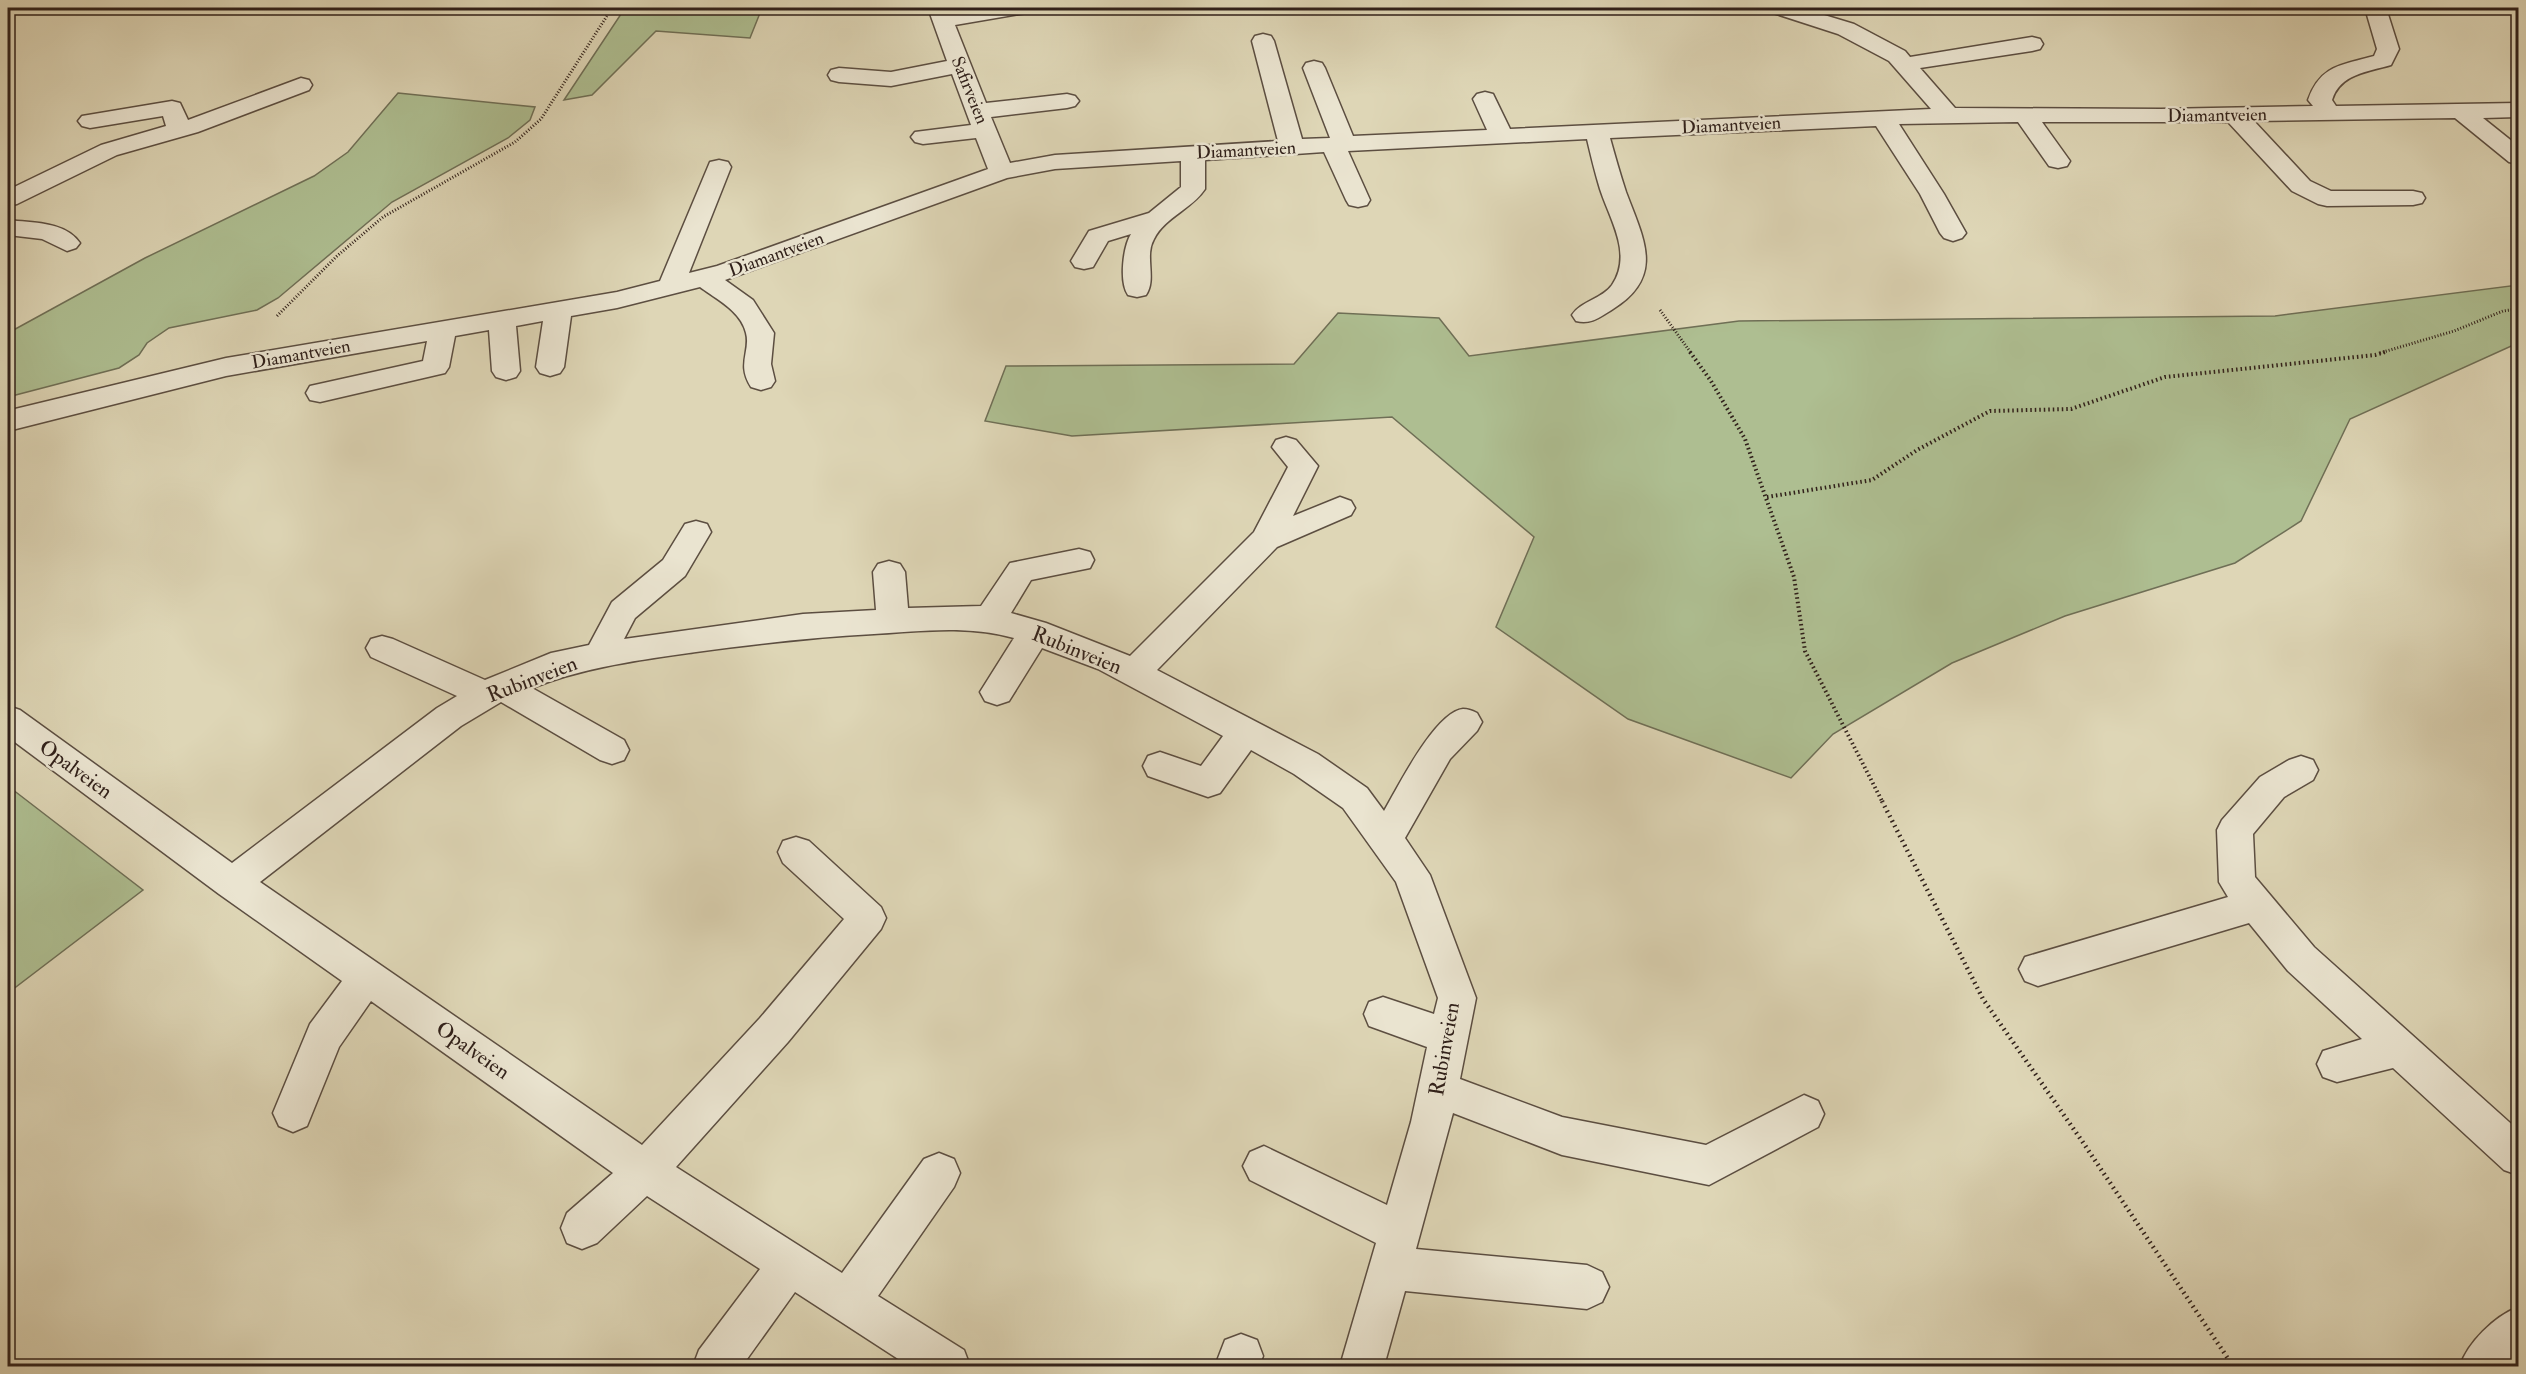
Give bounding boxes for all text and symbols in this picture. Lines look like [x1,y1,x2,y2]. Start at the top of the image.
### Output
street label: Safirveien [946,53,993,127]
street label: Diamantveien [2167,103,2267,128]
street label: Diamantveien [1681,111,1781,140]
street label: Diamantveien [1196,136,1296,165]
street label: Diamantveien [725,227,827,282]
street label: Diamantveien [250,334,352,374]
street label: Rubinveien [1028,620,1126,681]
street label: Rubinveien [483,650,581,709]
street label: Opalveien [34,734,118,805]
street label: Rubinveien [1423,1000,1466,1098]
street label: Opalveien [430,1015,515,1086]

